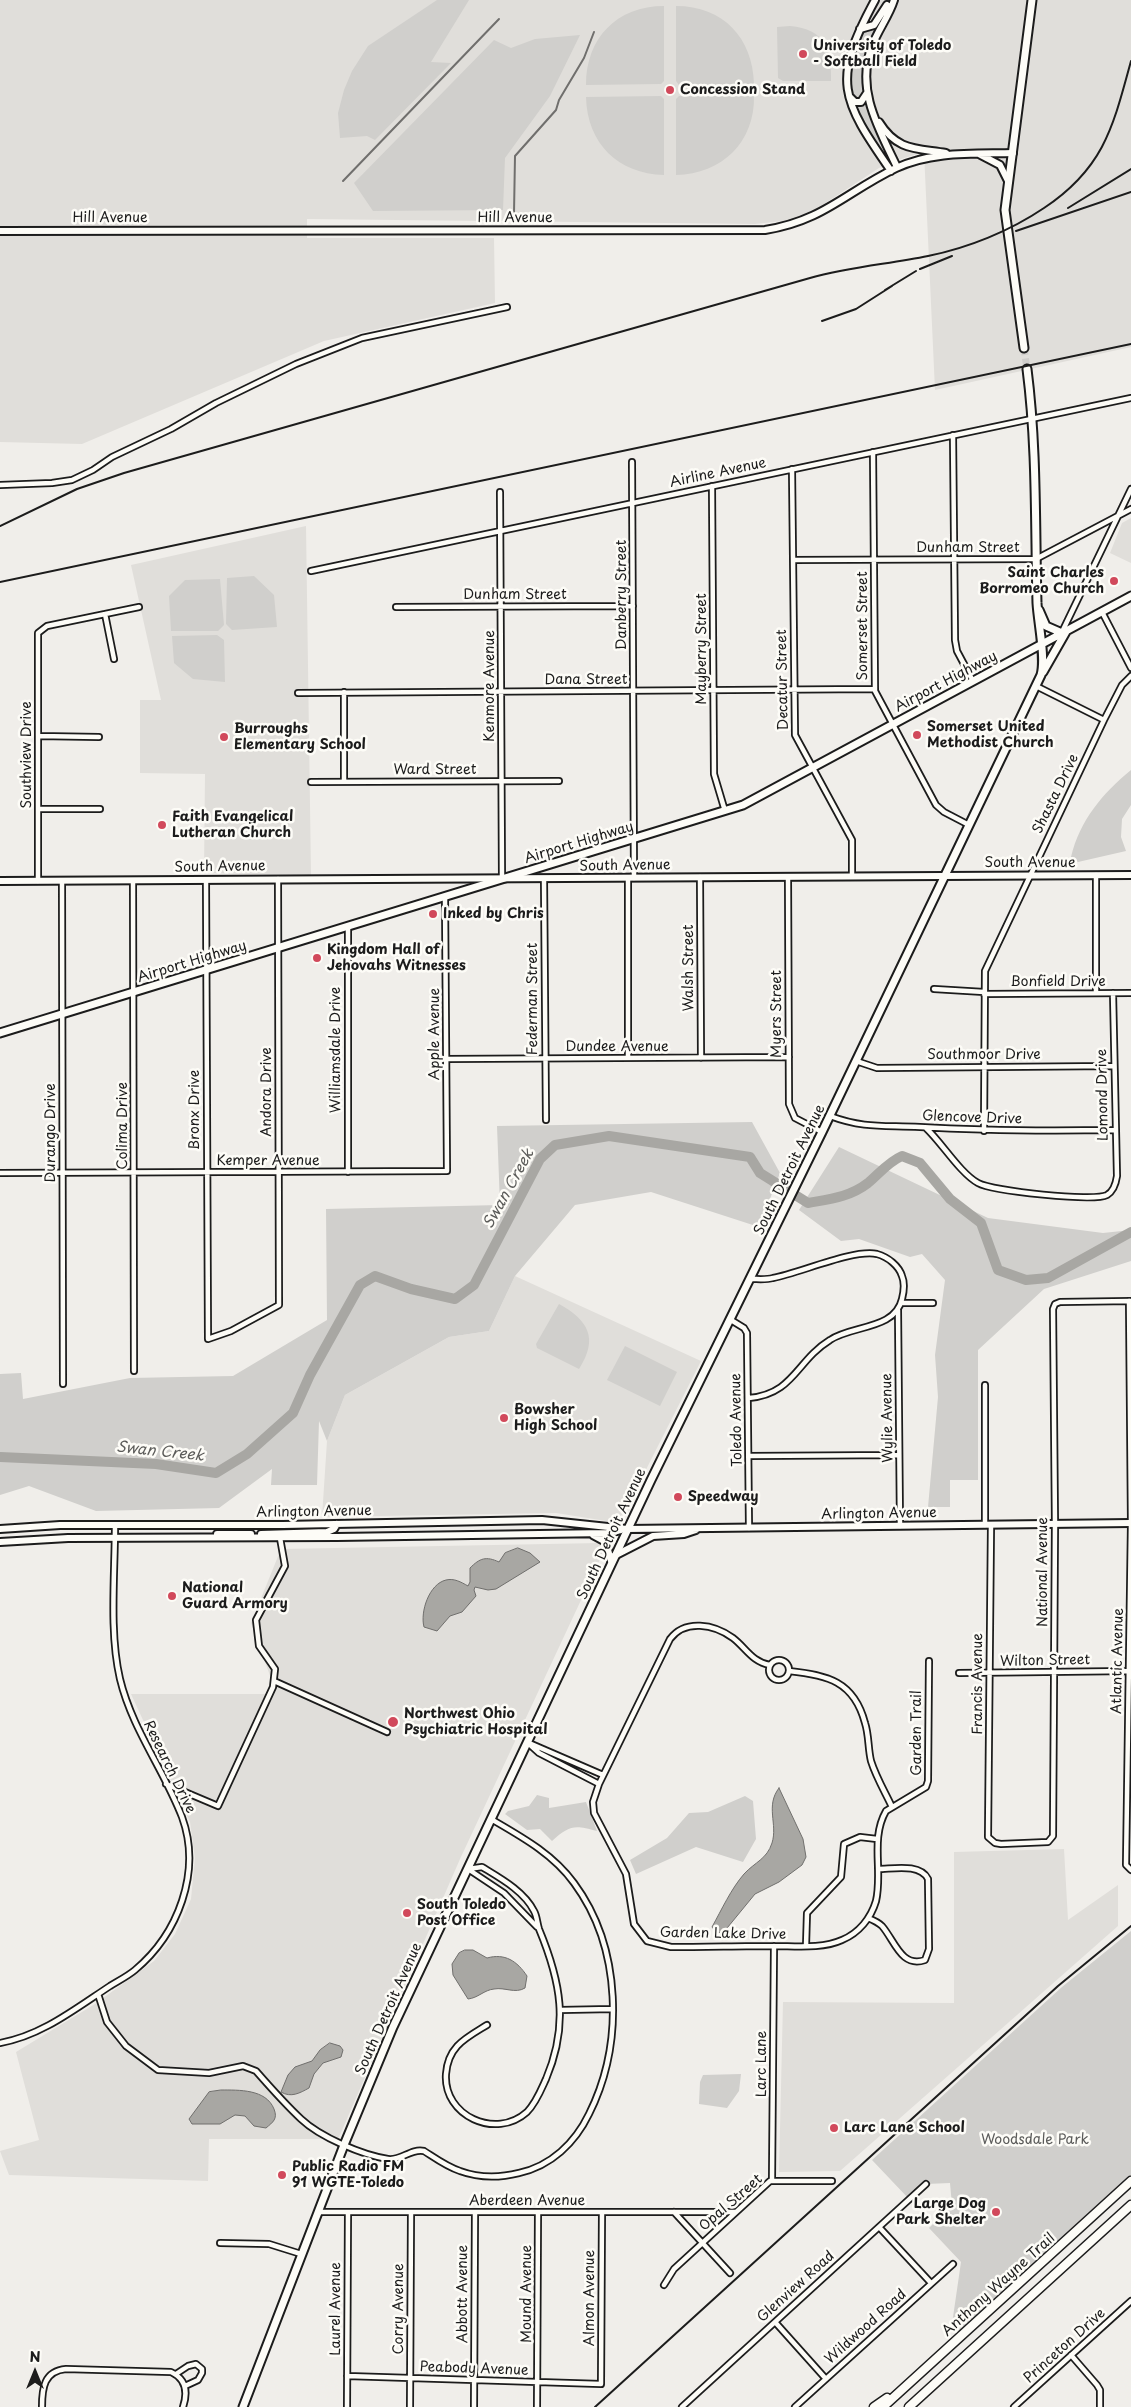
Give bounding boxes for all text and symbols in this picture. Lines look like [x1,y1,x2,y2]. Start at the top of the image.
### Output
place label: University of Toledo - Softball Field [813,38,951,70]
marker: University of Toledo - Softball Field [797,48,809,60]
place label: Concession Stand [680,82,805,98]
marker: Concession Stand [664,84,676,96]
street label: Hill Avenue [72,210,148,226]
street label: Hill Avenue [477,210,553,226]
street label: Airline Avenue [668,455,768,491]
street label: Danberry Street [614,540,630,650]
street label: Dunham Street [916,540,1020,556]
place label: Saint Charles Borromeo Church [979,565,1104,598]
street label: Somerset Street [855,571,871,681]
marker: Saint Charles Borromeo Church [1108,575,1120,587]
street label: Dunham Street [463,587,567,603]
street label: Mayberry Street [694,593,710,705]
street label: Decatur Street [774,629,792,731]
street label: Kenmore Avenue [482,630,498,742]
street label: Airport Highway [892,648,1000,716]
street label: Dana Street [545,672,627,688]
street label: Southview Drive [19,701,35,809]
place label: Somerset United Methodist Church [927,719,1054,752]
place label: Burroughs Elementary School [234,721,366,754]
marker: Somerset United Methodist Church [911,729,923,741]
marker: Burroughs Elementary School [218,731,230,743]
street label: Shasta Drive [1029,751,1083,837]
street label: Ward Street [394,762,476,778]
place label: Faith Evangelical Lutheran Church [172,809,293,842]
street label: Airport Highway [522,818,636,868]
marker: Faith Evangelical Lutheran Church [156,819,168,831]
street label: South Avenue [984,855,1076,871]
street label: South Avenue [579,857,671,875]
street label: South Avenue [174,858,266,876]
place label: Inked by Chris [443,906,544,922]
marker: Inked by Chris [427,908,439,920]
street label: Walsh Street [681,924,697,1012]
street label: Airport Highway [135,937,249,987]
place label: Kingdom Hall of Jehovahs Witnesses [327,942,466,974]
street label: Federman Street [525,943,541,1055]
marker: Kingdom Hall of Jehovahs Witnesses [311,952,323,964]
street label: Myers Street [769,970,785,1058]
street label: Bonfield Drive [1010,974,1106,990]
street label: Williamsdale Drive [328,987,344,1113]
street label: Apple Avenue [427,988,443,1080]
street label: Dundee Avenue [565,1039,669,1055]
street label: Andora Drive [259,1047,275,1137]
street label: Southmoor Drive [927,1047,1041,1063]
street label: Lomond Drive [1094,1049,1112,1141]
street label: Bronx Drive [187,1070,203,1150]
street label: Colima Drive [115,1082,131,1170]
street label: Durango Drive [43,1083,59,1183]
street label: South Detroit Avenue [751,1102,829,1238]
street label: Glencove Drive [922,1108,1022,1128]
water label: Swan Creek [480,1146,538,1232]
street label: Kemper Avenue [216,1153,320,1169]
street label: Toledo Avenue [728,1373,746,1467]
street label: Wylie Avenue [879,1373,897,1463]
place label: Bowsher High School [514,1402,597,1434]
marker: Bowsher High School [498,1412,510,1424]
water label: Swan Creek [115,1438,205,1466]
street label: South Detroit Avenue [574,1466,650,1602]
place label: Speedway [688,1489,758,1505]
marker: Speedway [672,1491,684,1503]
street label: Arlington Avenue [256,1503,372,1521]
street label: Arlington Avenue [821,1505,937,1523]
street label: National Avenue [1035,1517,1051,1627]
place label: National Guard Armory [182,1580,288,1612]
marker: National Guard Armory [166,1590,178,1602]
street label: Atlantic Avenue [1109,1608,1127,1714]
street label: Francis Avenue [970,1633,986,1735]
street label: Wilton Street [1000,1652,1090,1670]
street label: Garden Trail [909,1690,925,1776]
place label: Northwest Ohio Psychiatric Hospital [404,1706,547,1738]
marker: Northwest Ohio Psychiatric Hospital [386,1715,400,1729]
street label: Research Drive [139,1718,199,1816]
place label: South Toledo Post Office [417,1897,506,1930]
marker: South Toledo Post Office [401,1907,413,1919]
street label: Garden Lake Drive [660,1924,786,1944]
street label: South Detroit Avenue [352,1940,426,2078]
street label: Larc Lane [754,2031,770,2097]
place label: Larc Lane School [844,2120,965,2136]
marker: Larc Lane School [828,2122,840,2134]
park label: Woodsdale Park [981,2132,1089,2148]
place label: Public Radio FM 91 WGTE-Toledo [292,2159,404,2192]
marker: Public Radio FM 91 WGTE-Toledo [276,2169,288,2181]
street label: Opal Street [696,2171,766,2235]
street label: Aberdeen Avenue [469,2193,585,2209]
place label: Large Dog Park Shelter [896,2196,986,2228]
marker: Large Dog Park Shelter [990,2206,1002,2218]
street label: Anthony Wayne Trail [939,2230,1059,2340]
street label: Abbott Avenue [455,2245,471,2343]
street label: Mound Avenue [519,2245,535,2343]
street label: Glenview Road [754,2248,838,2326]
street label: Almon Avenue [582,2250,598,2346]
street label: Laurel Avenue [328,2262,344,2356]
street label: Corry Avenue [391,2263,407,2355]
street label: Wildwood Road [822,2286,910,2368]
street label: Princeton Drive [1021,2305,1109,2387]
text: N [29,2346,41,2367]
north arrow [10,2347,60,2397]
street label: Peabody Avenue [419,2359,529,2379]

